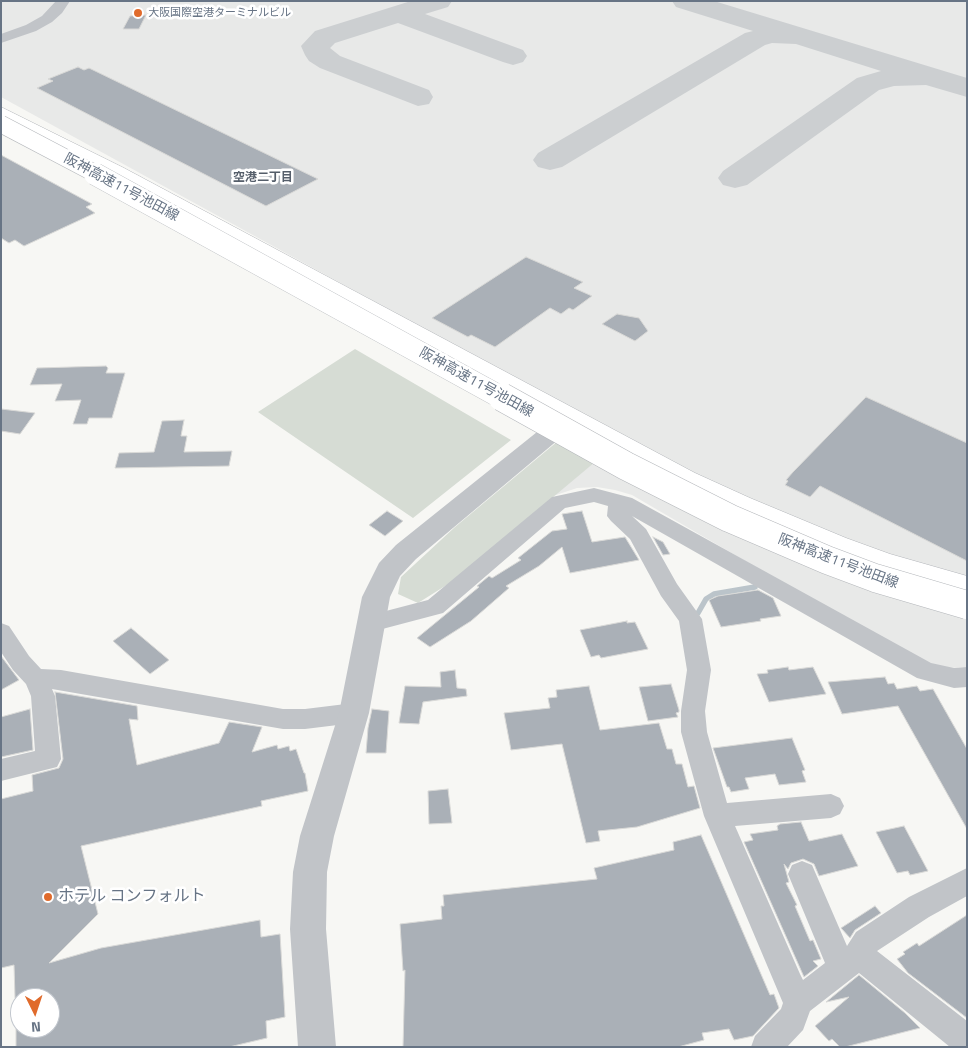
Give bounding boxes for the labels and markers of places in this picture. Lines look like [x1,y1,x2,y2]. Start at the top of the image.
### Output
place label: 大阪国際空港ターミナルビル [148,6,291,20]
marker: 大阪国際空港ターミナルビル [132,7,144,19]
place label: ホテル コンフォルト [58,887,206,907]
marker: ホテル コンフォルト [42,891,54,903]

